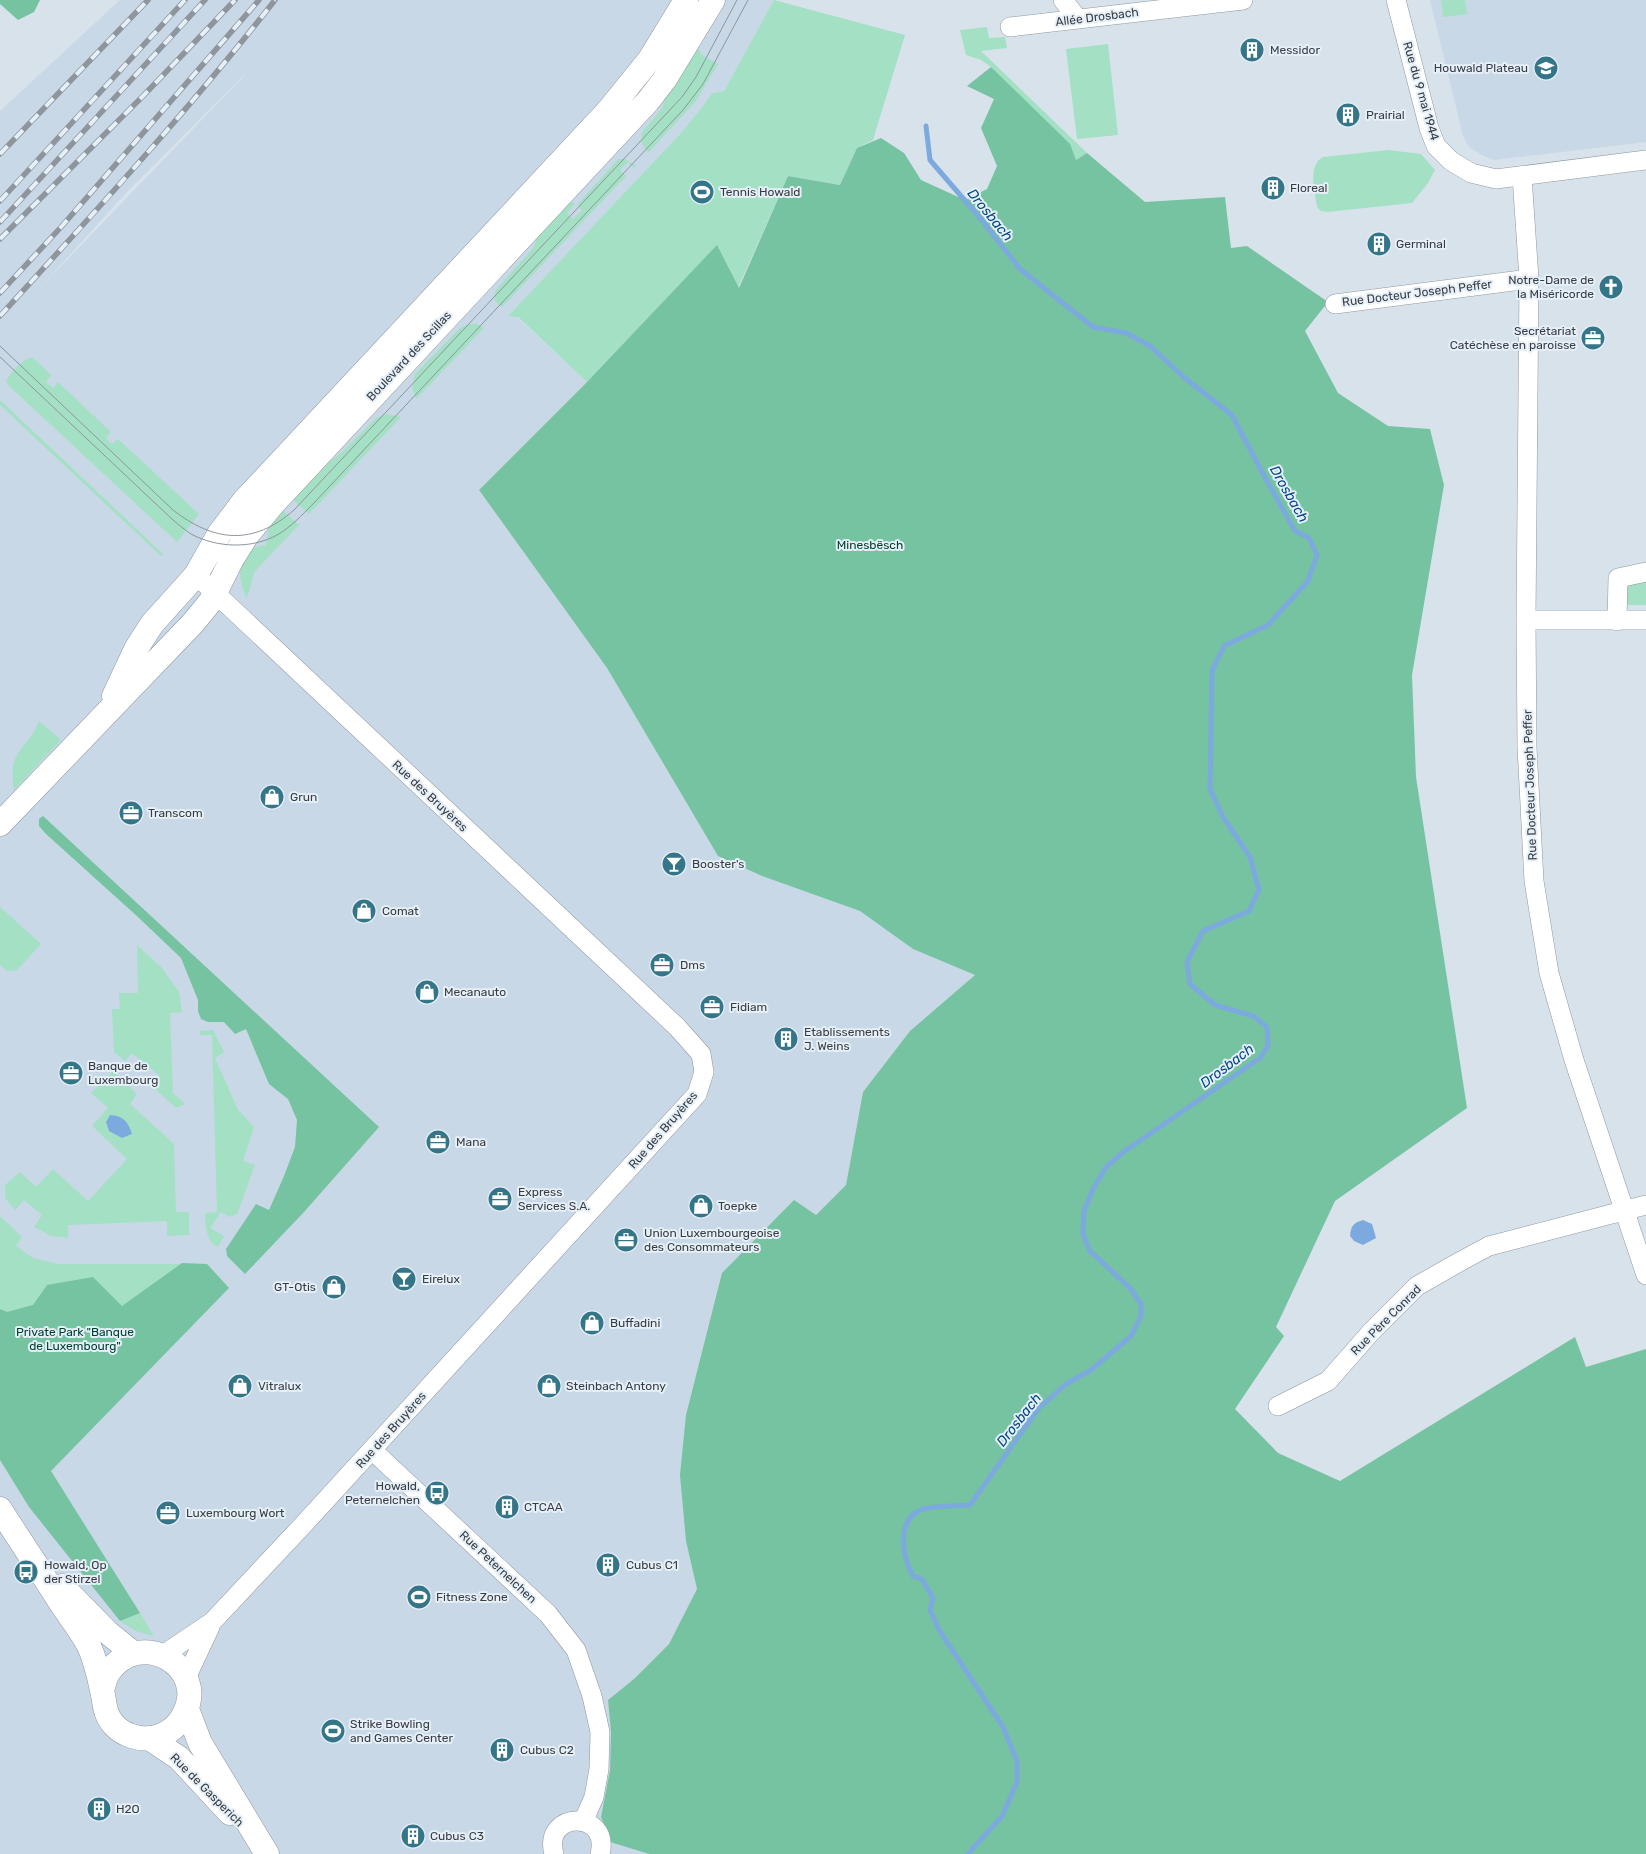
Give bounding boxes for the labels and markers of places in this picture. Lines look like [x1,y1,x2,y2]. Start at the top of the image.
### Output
building icon: Messidor [1239,37,1265,63]
place label: Messidor [1270,43,1320,57]
school or university icon: Houwald Plateau [1533,55,1559,81]
place label: Houwald Plateau [1434,61,1528,75]
building icon: Prairial [1335,102,1361,128]
place label: Prairial [1366,108,1405,122]
building icon: Floreal [1260,175,1286,201]
sports icon: Tennis Howald [689,179,715,205]
place label: Floreal [1290,181,1328,195]
place label: Tennis Howald [720,185,800,199]
building icon: Germinal [1366,231,1392,257]
place label: Germinal [1396,237,1446,251]
place label: Notre-Dame de la Miséricorde [1508,273,1594,301]
church icon: Notre-Dame de la Miséricorde [1598,274,1624,300]
place label: Secrétariat Catéchèse en paroisse [1450,324,1576,352]
office icon: Secrétariat Catéchèse en paroisse [1580,325,1606,351]
shop icon: Grun [259,784,285,810]
place label: Grun [290,790,317,804]
office icon: Transcom [118,800,144,826]
place label: Transcom [148,806,203,820]
bar icon: Booster's [661,851,687,877]
place label: Booster's [692,857,744,871]
shop icon: Comat [351,898,377,924]
place label: Comat [382,904,419,918]
office icon: Dms [649,952,675,978]
place label: Dms [680,958,705,972]
shop icon: Mecanauto [414,979,440,1005]
place label: Mecanauto [444,985,506,999]
office icon: Fidiam [699,994,725,1020]
place label: Fidiam [730,1000,767,1014]
place label: Etablissements J. Weins [804,1025,890,1053]
building icon: Etablissements J. Weins [773,1026,799,1052]
place label: Banque de Luxembourg [88,1059,158,1087]
office icon: Banque de Luxembourg [58,1060,84,1086]
office icon: Mana [425,1129,451,1155]
place label: Mana [456,1135,486,1149]
place label: Express Services S.A. [518,1185,590,1213]
office icon: Express Services S.A. [487,1186,513,1212]
shop icon: Toepke [688,1193,714,1219]
place label: Toepke [718,1199,757,1213]
place label: Union Luxembourgeoise des Consommateurs [644,1226,780,1254]
office icon: Union Luxembourgeoise des Consommateurs [613,1227,639,1253]
bar icon: Eirelux [391,1266,417,1292]
place label: Eirelux [422,1272,460,1286]
shop icon: GT-Otis [321,1274,347,1300]
place label: GT-Otis [274,1280,316,1294]
shop icon: Buffadini [579,1310,605,1336]
place label: Buffadini [610,1316,660,1330]
shop icon: Vitralux [227,1373,253,1399]
shop icon: Steinbach Antony [536,1373,562,1399]
place label: Vitralux [258,1379,302,1393]
place label: Steinbach Antony [566,1379,666,1393]
place label: Howald, Peternelchen [345,1479,420,1507]
bus stop icon: Howald, Peternelchen [424,1480,450,1506]
building icon: CTCAA [494,1494,520,1520]
office icon: Luxembourg Wort [155,1500,181,1526]
place label: CTCAA [524,1500,563,1514]
place label: Luxembourg Wort [186,1506,285,1520]
building icon: Cubus C1 [595,1552,621,1578]
place label: Howald, Op der Stirzel [44,1558,107,1586]
place label: Cubus C1 [626,1558,678,1572]
bus stop icon: Howald, Op der Stirzel [13,1559,39,1585]
sports icon: Fitness Zone [406,1584,432,1610]
place label: Fitness Zone [436,1590,508,1604]
place label: Strike Bowling and Games Center [350,1717,454,1745]
sports icon: Strike Bowling and Games Center [320,1718,346,1744]
building icon: Cubus C2 [489,1737,515,1763]
place label: Cubus C2 [520,1743,574,1757]
building icon: H2O [86,1796,112,1822]
place label: H2O [116,1802,140,1816]
building icon: Cubus C3 [400,1823,426,1849]
place label: Cubus C3 [430,1829,484,1843]

